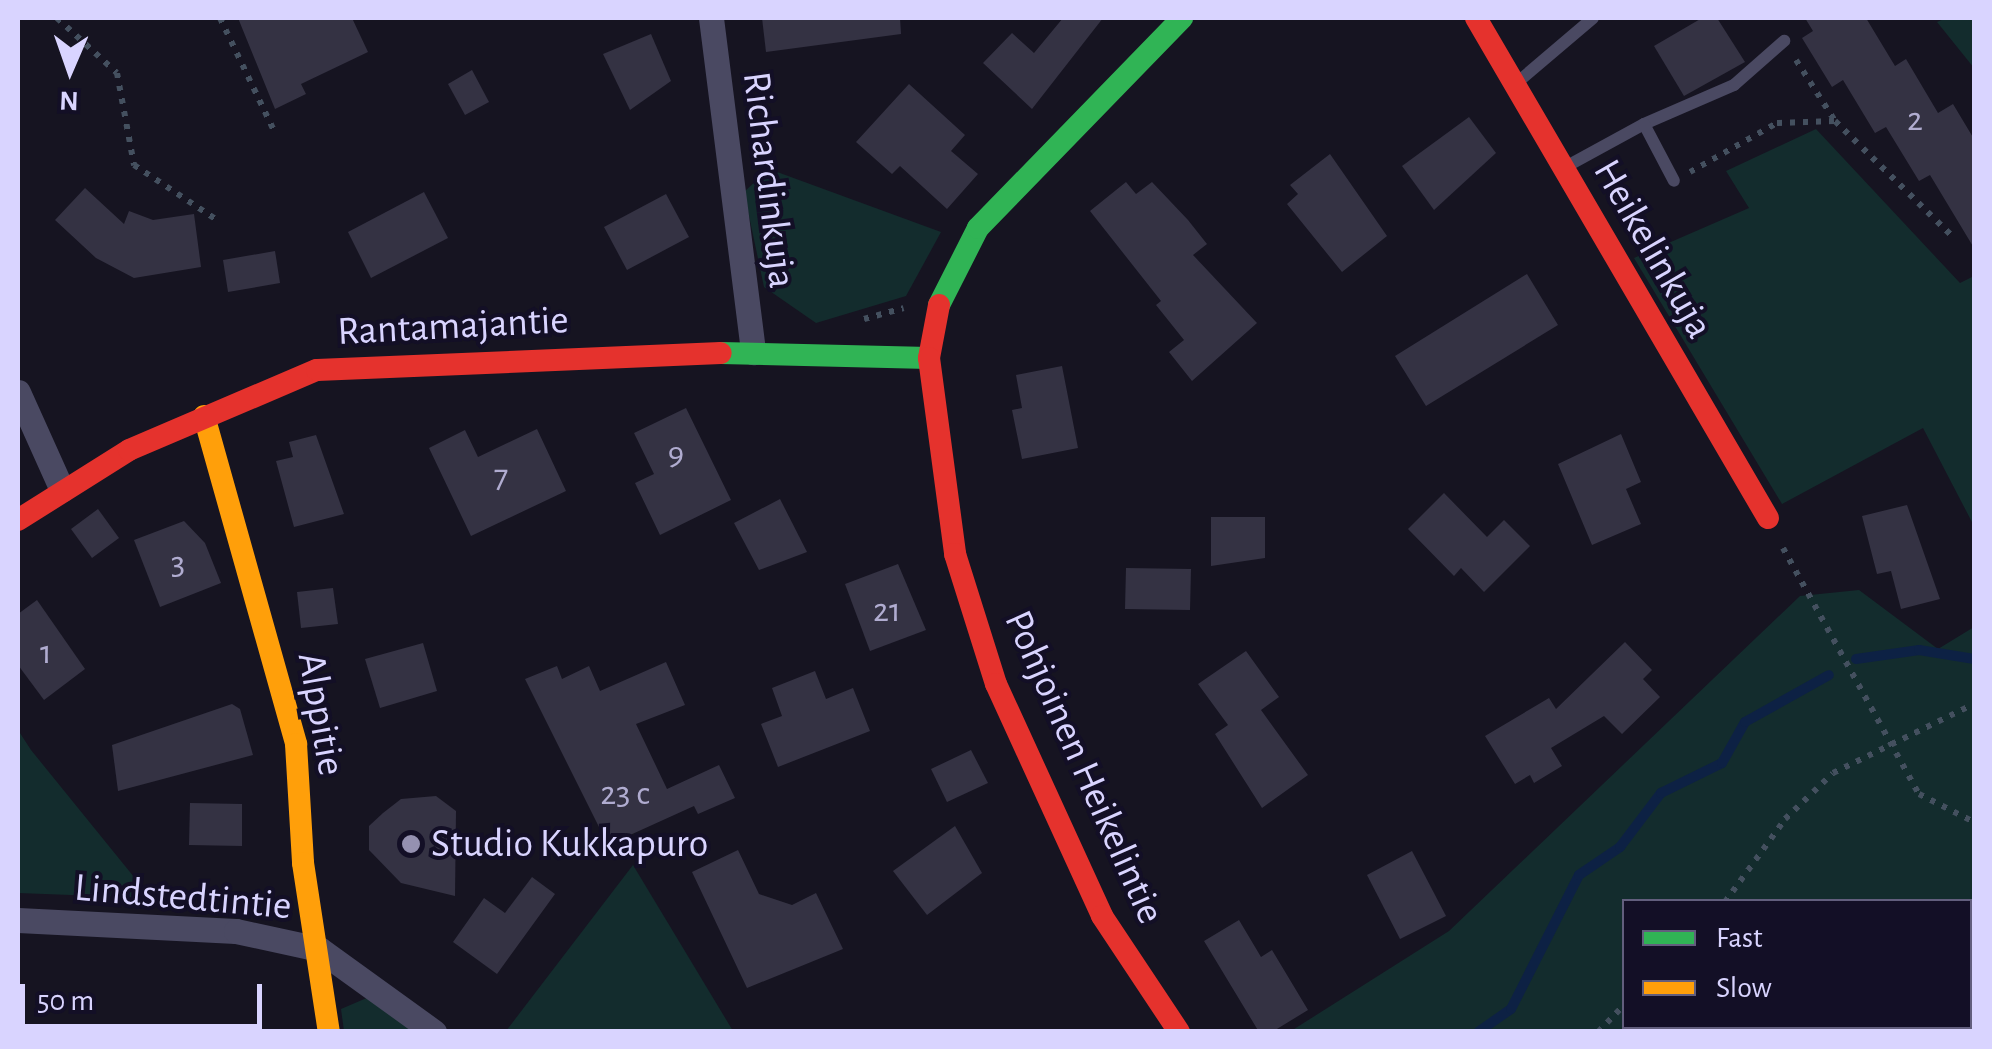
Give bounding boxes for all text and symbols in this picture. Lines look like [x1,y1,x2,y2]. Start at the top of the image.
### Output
north arrow [20,20,120,120]
street label: Richardinkuja [732,69,806,291]
text: N [59,86,79,114]
house number: 2 [1907,99,1923,141]
street label: Heikelinkuja [1583,151,1723,347]
street label: Rantamajantie [336,296,570,356]
house number: 9 [668,433,684,475]
house number: 7 [494,456,508,498]
house number: 3 [171,543,185,585]
house number: 21 [873,590,901,632]
street label: Pohjoinen Heikelintie [993,603,1175,931]
house number: 1 [40,632,52,674]
street label: Alppitie [287,649,355,779]
house number: 23 c [600,773,650,815]
place label: Studio Kukkapuro [431,820,708,868]
marker: Studio Kukkapuro [400,833,422,855]
street label: Lindstedtintie [72,864,294,930]
legend [1622,899,1972,1029]
text: Fast [1716,923,1763,953]
scale bar [25,964,268,1026]
text: Slow [1716,973,1772,1003]
text: 50 m [37,986,94,1016]

